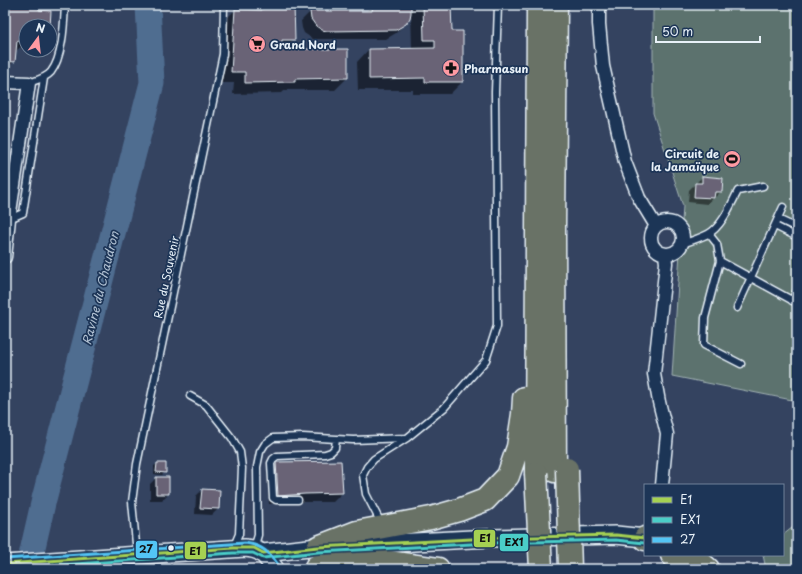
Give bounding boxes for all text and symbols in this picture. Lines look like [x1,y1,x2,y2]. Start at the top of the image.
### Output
north arrow [18,18,58,58]
scale bar [656,18,760,44]
text: N [34,19,47,37]
text: 50 m [662,22,693,40]
supermarket icon: Grand Nord [247,34,267,54]
place label: Grand Nord [270,36,336,53]
pharmacy icon: Pharmasun [441,58,461,78]
place label: Pharmasun [464,60,529,77]
place label: Circuit de la Jamaïque [651,145,719,175]
sports icon: Circuit de la Jamaïque [722,149,742,169]
water label: Ravine du Chaudron [77,229,123,347]
street label: Rue du Souvenir [149,234,183,320]
legend [644,484,784,556]
text: E1 [680,490,692,508]
text: EX1 [680,510,700,528]
line badge: E1 [473,529,496,548]
text: E1 [479,529,491,546]
text: 27 [680,530,695,548]
line badge: EX1 [499,533,529,552]
text: EX1 [505,533,524,550]
line badge: 27 [135,540,158,559]
text: 27 [139,540,154,557]
line badge: E1 [184,541,207,560]
text: E1 [189,542,201,559]
unlabelled marker [166,543,176,553]

